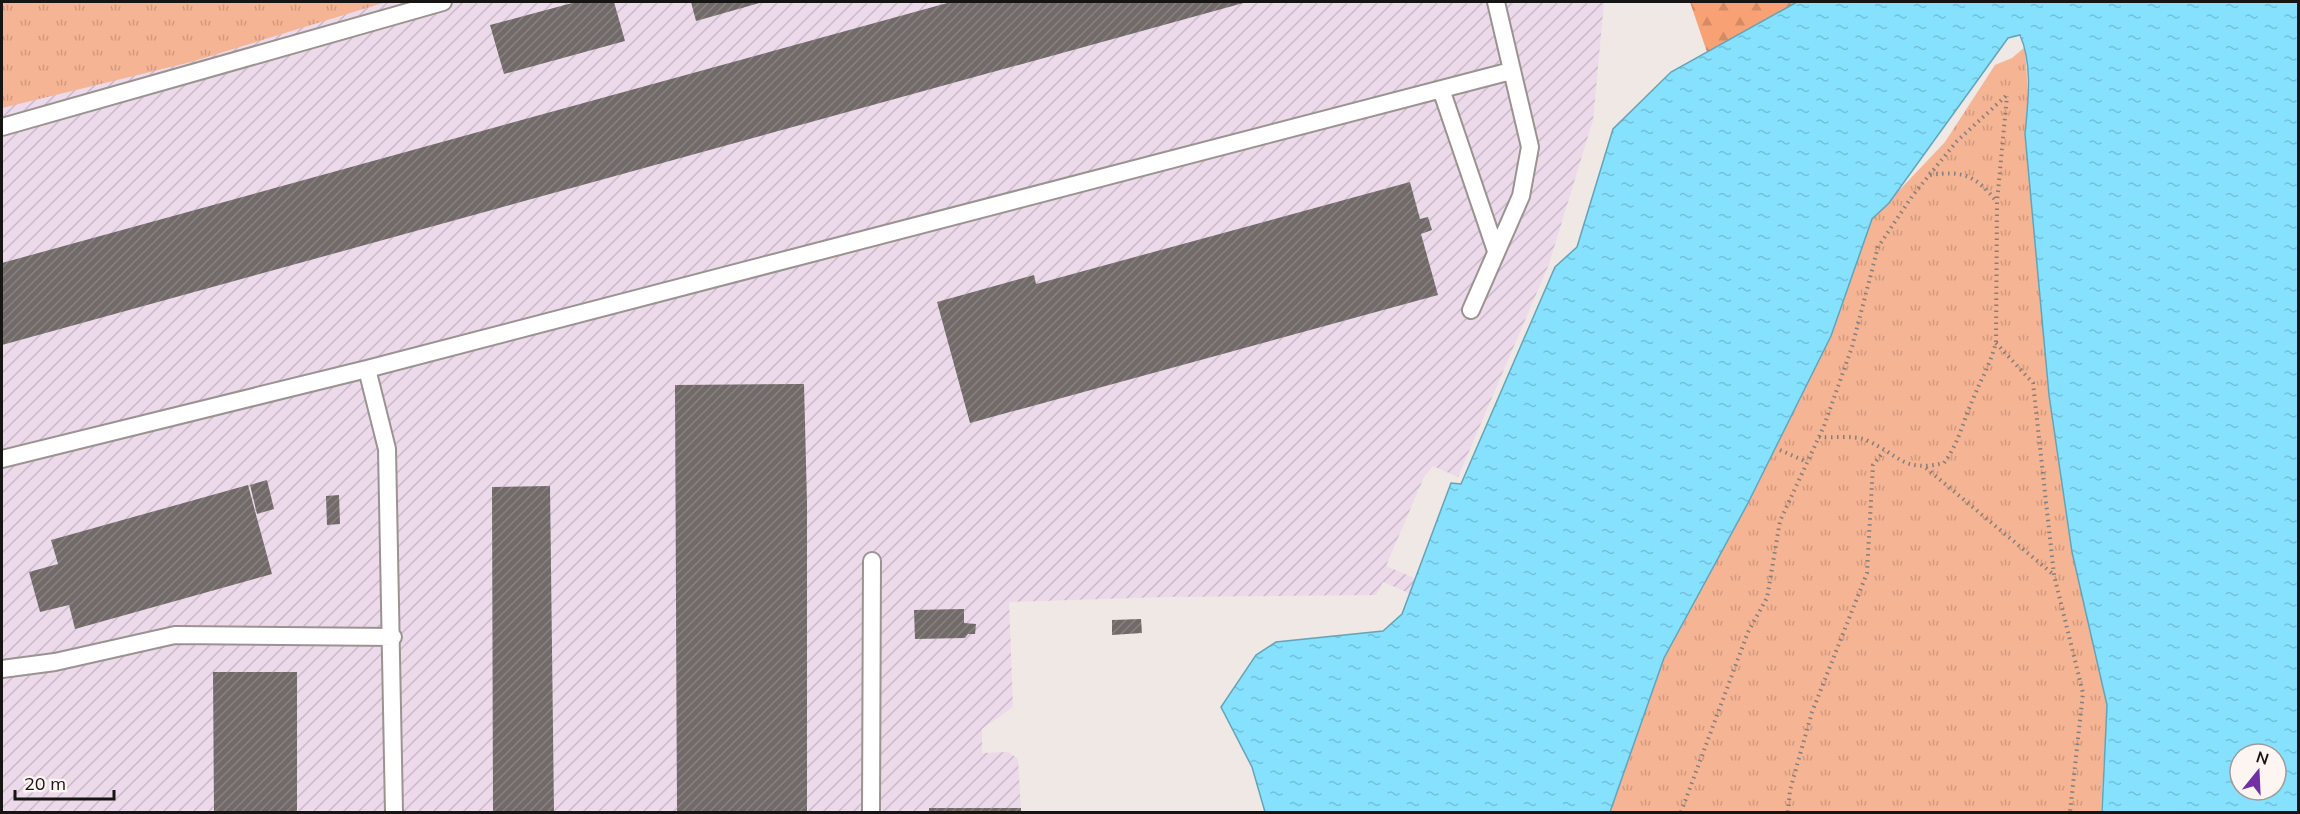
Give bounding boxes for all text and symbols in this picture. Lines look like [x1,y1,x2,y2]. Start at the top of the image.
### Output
north arrow [2228,742,2288,802]
text: N [2254,746,2271,769]
scale bar [15,763,114,801]
text: 20 m [24,772,66,795]

